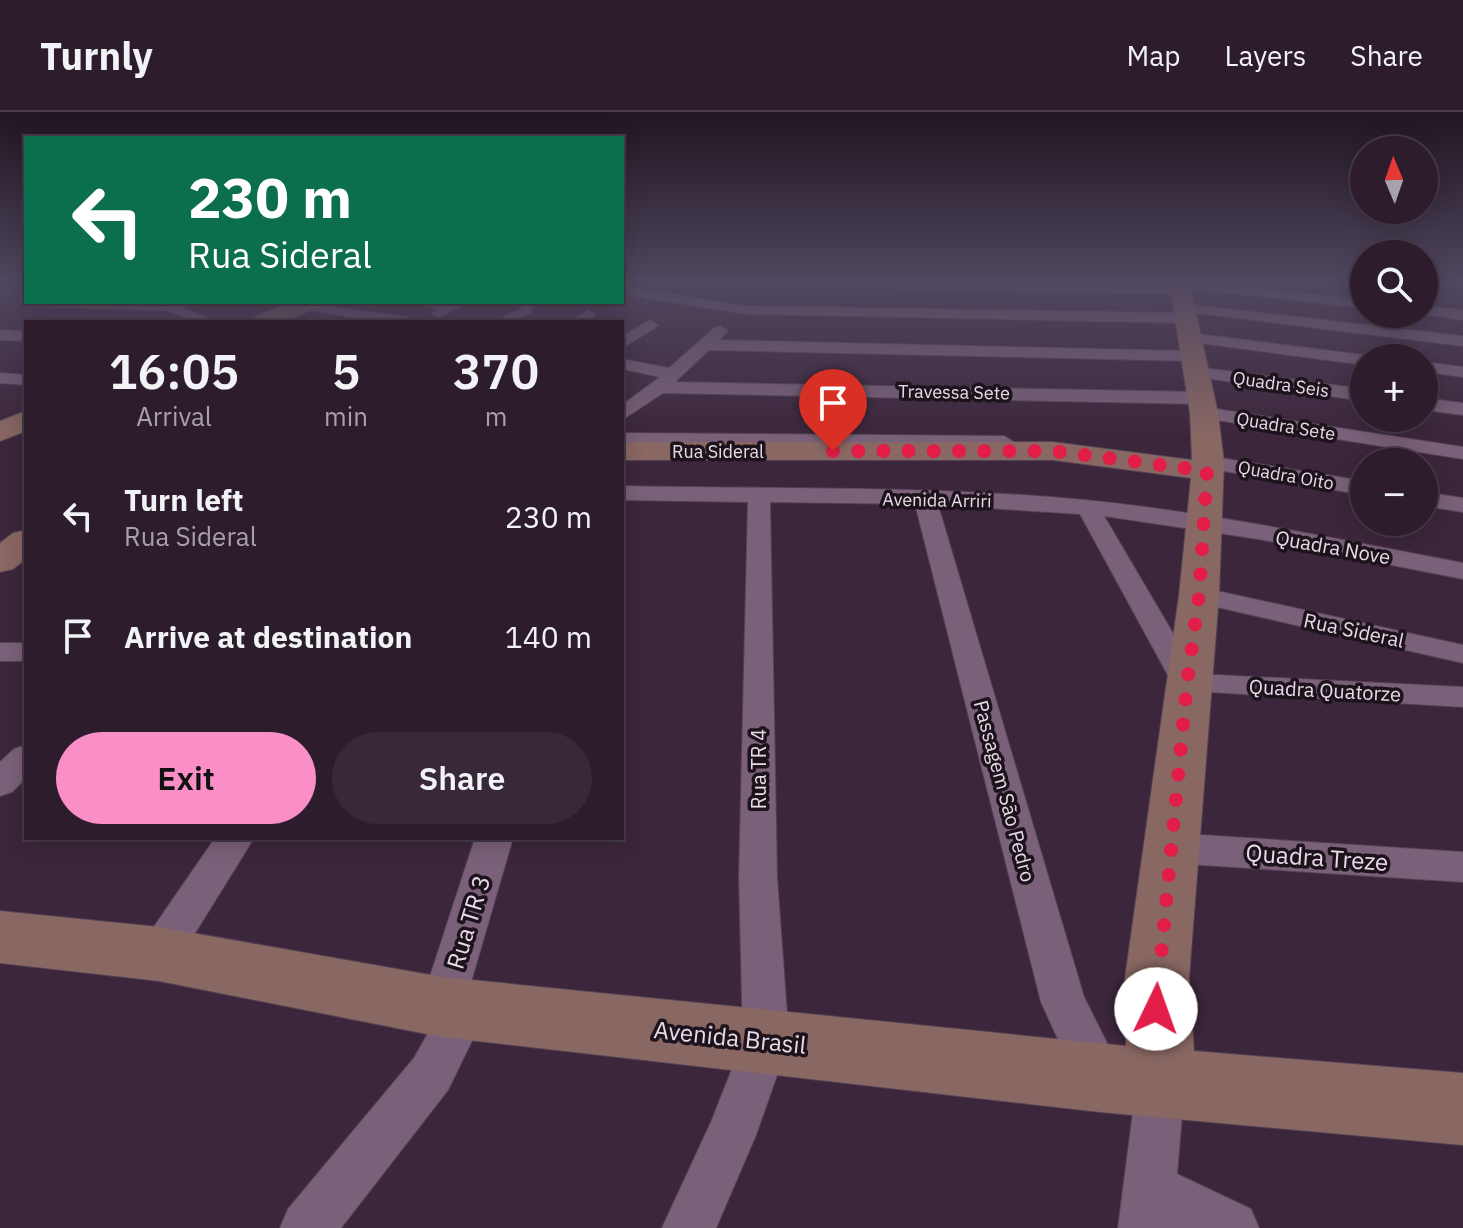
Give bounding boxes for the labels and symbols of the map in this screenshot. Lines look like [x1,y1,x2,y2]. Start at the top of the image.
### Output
north arrow [1350,136,1438,224]
street label: Quadra Seis [1231,366,1331,402]
pin [799,369,867,451]
street label: Travessa Sete [898,380,1010,404]
street label: Quadra Sete [1235,407,1337,445]
street label: Rua Sideral [672,440,764,463]
street label: Quadra Oito [1236,455,1336,495]
street label: Avenida Arriri [882,488,992,512]
street label: Quadra Nove [1273,524,1393,570]
street label: Rua Sideral [1301,606,1407,654]
street label: Quadra Quatorze [1248,673,1402,707]
street label: Passagem São Pedro [968,697,1042,885]
street label: Rua TR 4 [745,729,772,809]
street label: Quadra Treze [1245,836,1389,878]
street label: Rua TR 3 [439,871,497,973]
position arrow [1114,967,1198,1051]
street label: Avenida Brasil [652,1013,808,1061]

